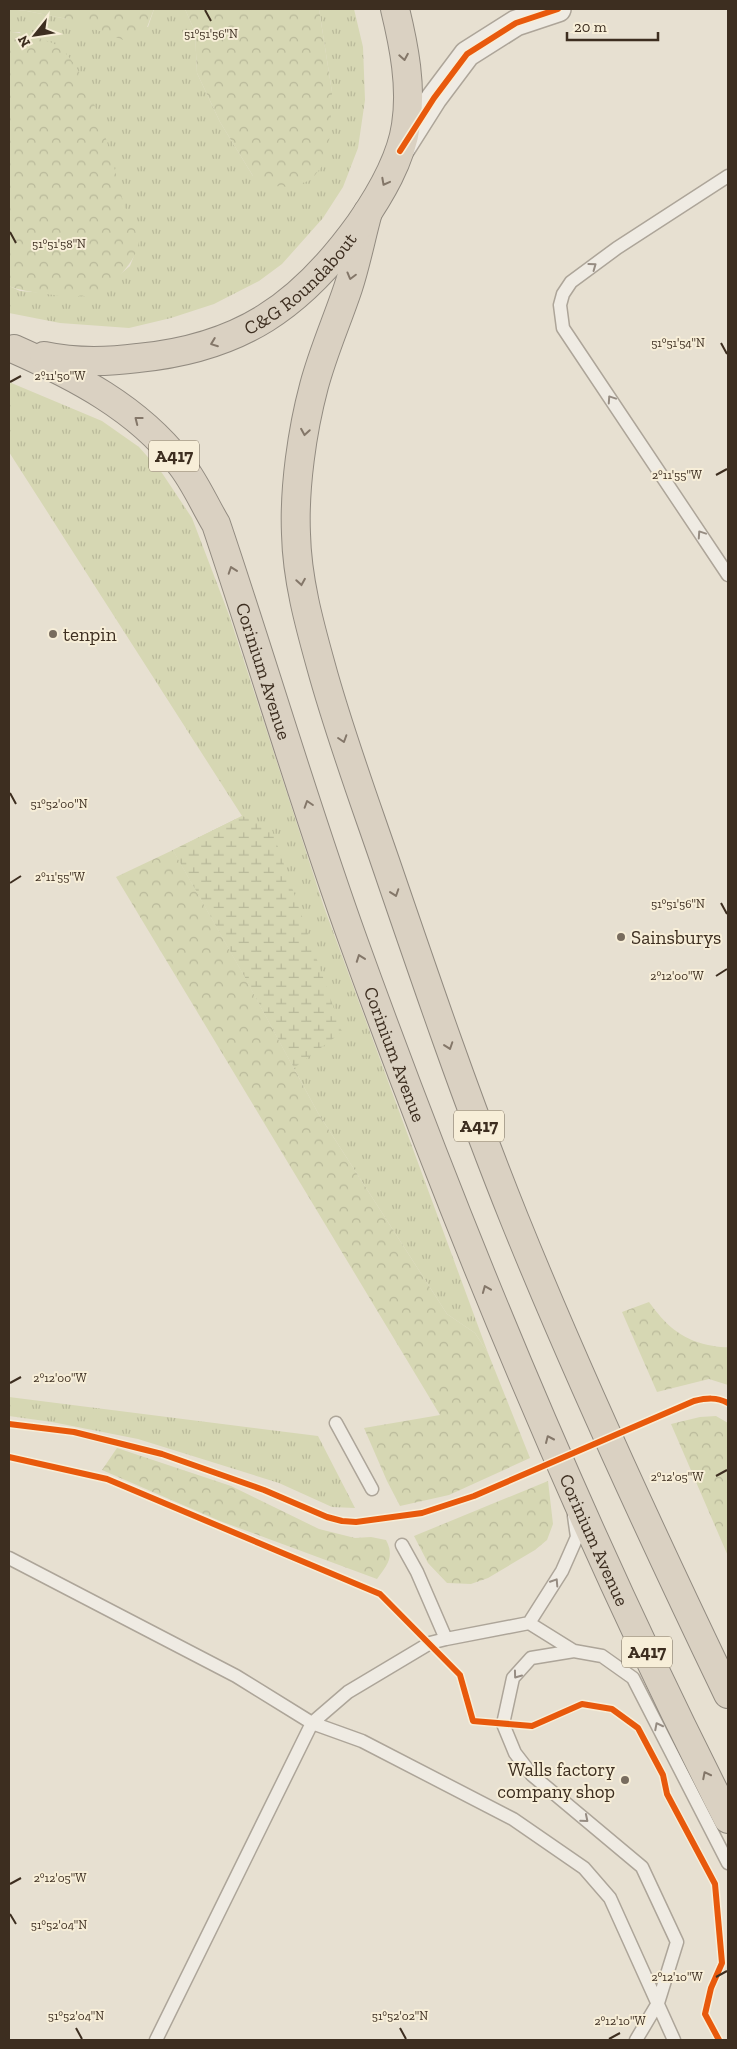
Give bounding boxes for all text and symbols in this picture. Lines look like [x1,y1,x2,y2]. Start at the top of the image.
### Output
north arrow [10,10,60,60]
scale bar [567,10,658,42]
text: 20 m [574,18,607,36]
text: 51°51'56"N [184,27,238,41]
text: N [14,32,34,50]
one-way arrow [399,52,409,61]
one-way arrow [381,176,391,185]
street label: C&G Roundabout [240,228,361,340]
text: 51°51'58"N [32,237,86,251]
one-way arrow [587,263,597,272]
one-way arrow [346,272,357,281]
text: 51°51'54"N [651,336,705,350]
one-way arrow [210,337,219,347]
text: 2°11'50"W [35,369,86,383]
one-way arrow [608,395,617,405]
one-way arrow [134,417,144,426]
one-way arrow [301,427,311,436]
road number: A417 [149,441,199,472]
text: 2°11'55"W [652,468,703,482]
one-way arrow [698,530,707,540]
one-way arrow [227,567,237,575]
one-way arrow [295,578,306,586]
street label: Corinium Avenue [231,600,296,743]
place label: tenpin [63,623,117,646]
marker: tenpin [47,628,59,640]
one-way arrow [338,734,348,742]
text: 51°52'00"N [30,797,88,811]
one-way arrow [304,800,314,809]
text: 2°11'55"W [35,870,86,884]
one-way arrow [390,888,400,896]
text: 51°51'56"N [651,897,705,911]
place label: Sainsburys [631,926,721,949]
marker: Sainsburys [615,931,627,943]
one-way arrow [356,954,366,963]
text: 2°12'00"W [650,969,705,983]
street label: Corinium Avenue [359,983,431,1125]
one-way arrow [443,1041,453,1050]
road number: A417 [454,1110,504,1142]
one-way arrow [482,1286,492,1294]
text: 2°12'00"W [33,1371,88,1385]
one-way arrow [545,1435,556,1444]
street label: Corinium Avenue [555,1470,634,1610]
text: 2°12'05"W [651,1470,704,1484]
one-way arrow [549,1579,559,1588]
road number: A417 [622,1636,672,1668]
one-way arrow [514,1669,523,1678]
one-way arrow [654,1722,664,1731]
place label: Walls factory company shop [497,1758,615,1803]
one-way arrow [702,1772,712,1781]
marker: Walls factory company shop [619,1774,631,1786]
one-way arrow [579,1813,588,1822]
text: 2°12'05"W [34,1871,87,1885]
text: 51°52'04"N [31,1918,87,1932]
text: 2°12'10"W [651,1970,703,1984]
text: 51°52'04"N [48,2009,104,2023]
text: 51°52'02"N [372,2009,428,2023]
text: 2°12'10"W [594,2014,646,2028]

